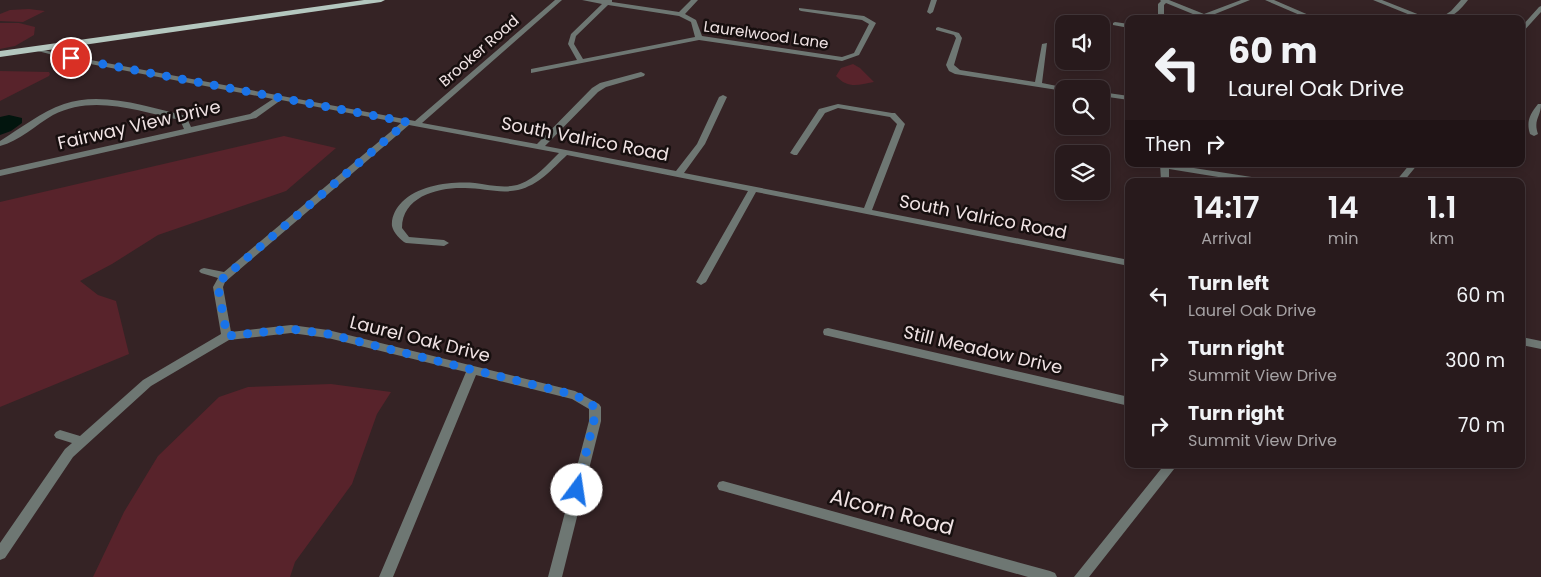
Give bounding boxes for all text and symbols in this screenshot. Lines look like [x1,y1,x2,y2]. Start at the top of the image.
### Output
street label: Brooker Road [434,10,523,91]
street label: Laurelwood Lane [702,15,830,54]
map controls [1055,15,1110,200]
button: sound [1055,15,1110,70]
text: 60 m [1228,26,1318,75]
icon: left [1145,35,1210,100]
pin [50,37,92,79]
icon: arrive [57,44,85,72]
text: Laurel Oak Drive [1228,73,1404,104]
button: search [1055,80,1110,135]
street label: Fairway View Drive [55,94,223,155]
street label: South Valrico Road [499,110,671,167]
icon: right [1201,130,1229,158]
text: Then [1145,131,1191,158]
button: layers [1055,145,1110,200]
text: 14:17 [1193,186,1259,229]
text: 14 [1328,186,1359,229]
text: 1.1 [1427,186,1457,229]
street label: South Valrico Road [897,188,1069,245]
text: Arrival [1201,227,1252,250]
text: min [1328,227,1359,250]
text: km [1429,227,1454,250]
text: Turn left [1188,270,1269,297]
icon: left [1145,282,1173,310]
text: 60 m [1456,282,1505,309]
text: Laurel Oak Drive [1188,299,1316,322]
street label: Laurel Oak Drive [347,309,493,368]
street label: Still Meadow Drive [901,319,1065,380]
text: Turn right [1188,335,1284,362]
icon: right [1145,347,1173,375]
text: 300 m [1445,347,1505,374]
text: Summit View Drive [1188,364,1337,387]
text: Turn right [1188,400,1284,427]
icon: right [1145,412,1173,440]
text: 70 m [1458,412,1505,439]
text: Summit View Drive [1188,429,1337,452]
position arrow [550,463,602,515]
street label: Alcorn Road [827,481,957,542]

